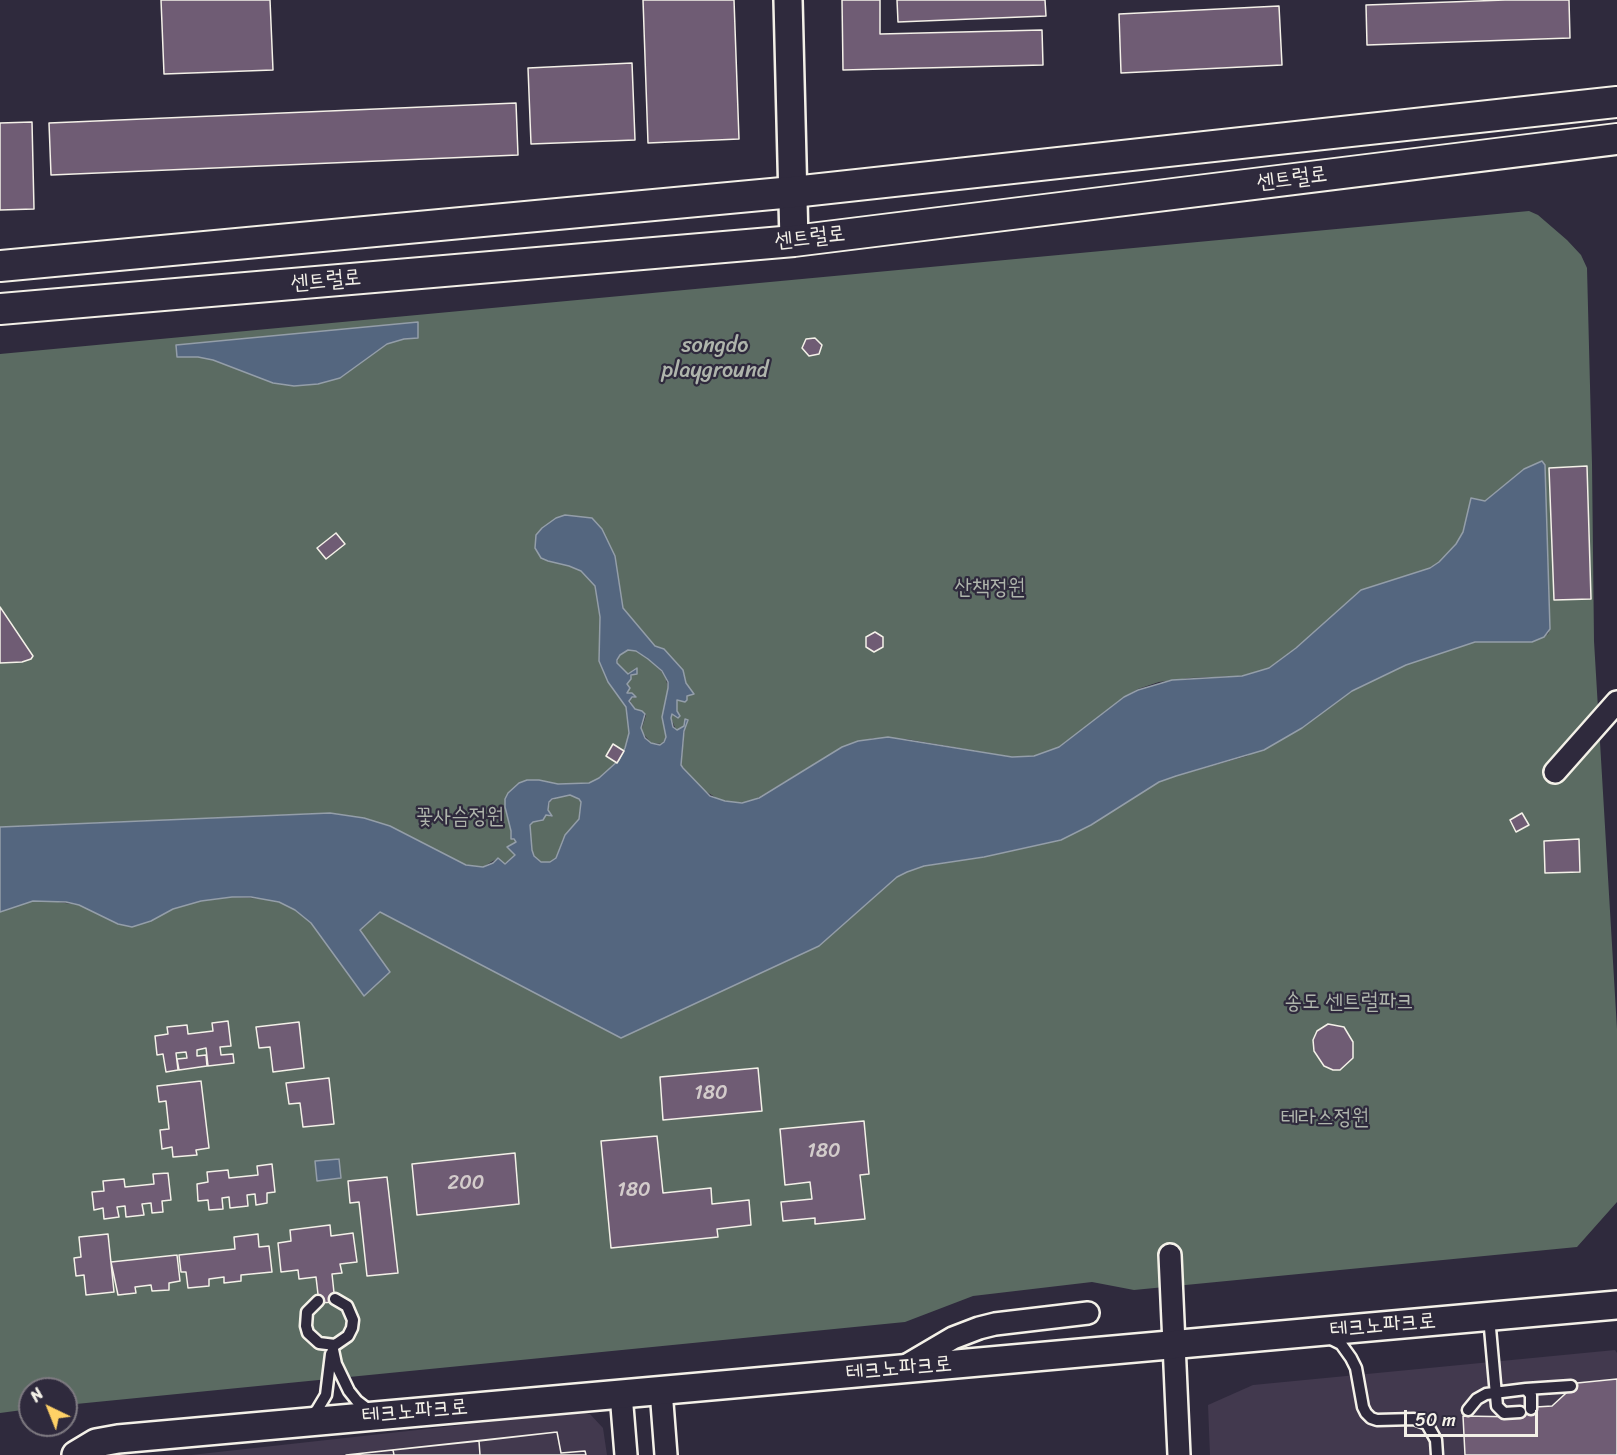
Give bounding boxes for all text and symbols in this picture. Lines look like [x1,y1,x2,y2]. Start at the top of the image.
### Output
street label: 센트럴로 [1255,162,1329,196]
street label: 센트럴로 [773,221,847,255]
street label: 센트럴로 [290,265,362,297]
park label: songdo playground [662,333,768,384]
park label: 산책정원 [955,575,1025,601]
park label: 꽃사슴정원 [416,804,504,830]
park label: 송도 센트럴파크 [1284,989,1414,1015]
house number: 180 [694,1082,728,1106]
park label: 테라스정원 [1281,1105,1369,1131]
house number: 180 [807,1140,841,1164]
house number: 200 [448,1172,484,1196]
house number: 180 [617,1179,651,1203]
street label: 테크노파크로 [1329,1308,1437,1344]
street label: 테크노파크로 [845,1351,953,1387]
north arrow [18,1377,78,1437]
text: N [23,1381,51,1409]
street label: 테크노파크로 [361,1394,469,1430]
scale bar [1407,1398,1540,1436]
text: 50 m [1415,1404,1456,1436]

